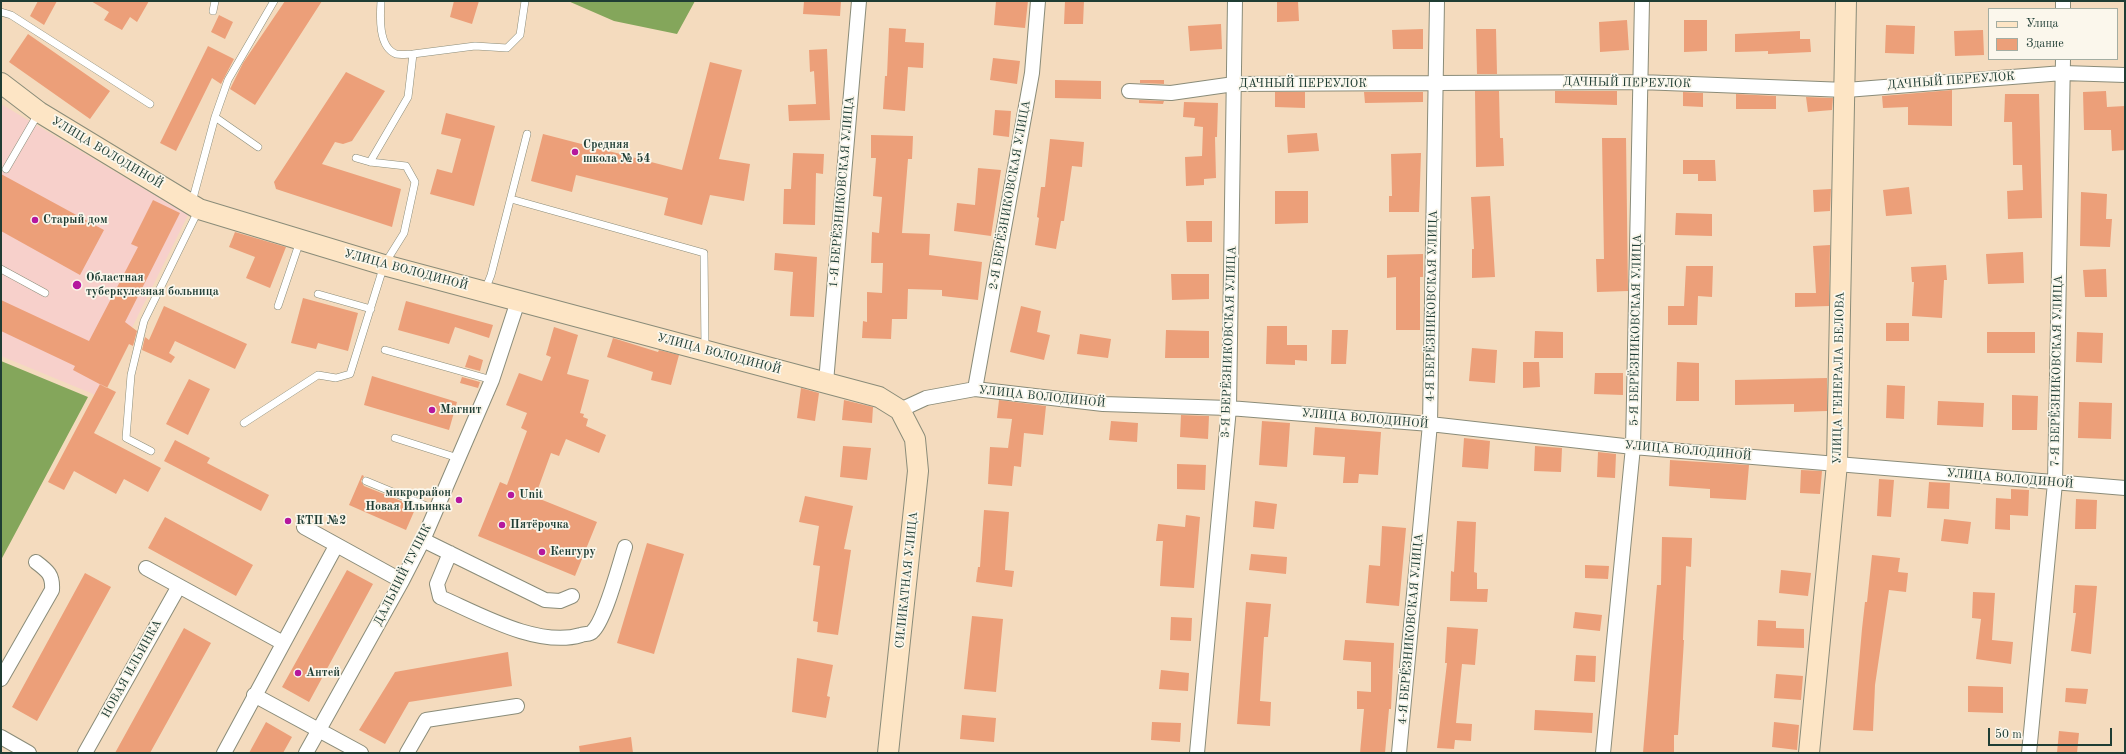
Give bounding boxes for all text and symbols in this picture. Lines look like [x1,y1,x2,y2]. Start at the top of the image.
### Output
legend [1988,8,2118,60]
text: Улица [2026,18,2059,30]
text: Здание [2026,38,2064,50]
street label: ДАЧНЫЙ ПЕРЕУЛОК [1887,69,2015,93]
street label: ДАЧНЫЙ ПЕРЕУЛОК [1563,75,1691,91]
street label: ДАЧНЫЙ ПЕРЕУЛОК [1239,77,1367,91]
street label: 1-Я БЕРЁЗНИКОВСКАЯ УЛИЦА [826,96,858,288]
street label: 2-Я БЕРЁЗНИКОВСКАЯ УЛИЦА [986,99,1034,291]
street label: УЛИЦА ВОЛОДИНОЙ [49,114,165,192]
place label: Средняя школа № 54 [583,138,650,166]
marker: Средняя школа № 54 [570,147,580,157]
street label: 4-Я БЕРЁЗНИКОВСКАЯ УЛИЦА [1423,210,1441,402]
place label: Старый дом [43,213,108,227]
marker: Старый дом [30,215,40,225]
street label: 5-Я БЕРЁЗНИКОВСКАЯ УЛИЦА [1627,234,1645,426]
street label: 3-Я БЕРЁЗНИКОВСКАЯ УЛИЦА [1218,246,1240,438]
street label: УЛИЦА ВОЛОДИНОЙ [342,247,470,293]
place label: Областная туберкулезная больница [86,271,219,299]
street label: 7-Я БЕРЁЗНИКОВСКАЯ УЛИЦА [2048,275,2066,467]
marker: Областная туберкулезная больница [71,279,83,291]
street label: УЛИЦА ГЕНЕРАЛА БЕЛОВА [1830,292,1848,464]
street label: УЛИЦА ВОЛОДИНОЙ [655,331,783,377]
street label: УЛИЦА ВОЛОДИНОЙ [978,383,1106,411]
place label: Магнит [440,403,482,417]
marker: Магнит [427,405,437,415]
street label: УЛИЦА ВОЛОДИНОЙ [1301,406,1429,432]
street label: УЛИЦА ВОЛОДИНОЙ [1624,438,1752,464]
street label: УЛИЦА ВОЛОДИНОЙ [1946,466,2074,492]
place label: микрорайон Новая Ильинка [365,486,451,514]
place label: Unit [519,488,543,502]
marker: Unit [506,490,516,500]
marker: микрорайон Новая Ильинка [454,495,464,505]
street label: СИЛИКАТНАЯ УЛИЦА [893,511,921,649]
place label: КТП №2 [296,514,346,528]
marker: КТП №2 [283,516,293,526]
place label: Пятёрочка [510,518,569,532]
marker: Пятёрочка [497,520,507,530]
street label: ДАЛЬНИЙ ТУПИК [371,522,435,628]
street label: 4-Я БЕРЁЗНИКОВСКАЯ УЛИЦА [1395,533,1427,725]
place label: Кенгуру [550,545,596,559]
marker: Кенгуру [537,547,547,557]
street label: НОВАЯ ИЛЬИНКА [99,617,165,721]
place label: Антей [306,666,340,680]
marker: Антей [293,668,303,678]
scale bar [1990,720,2114,746]
text: 50 m [1995,729,2022,741]

